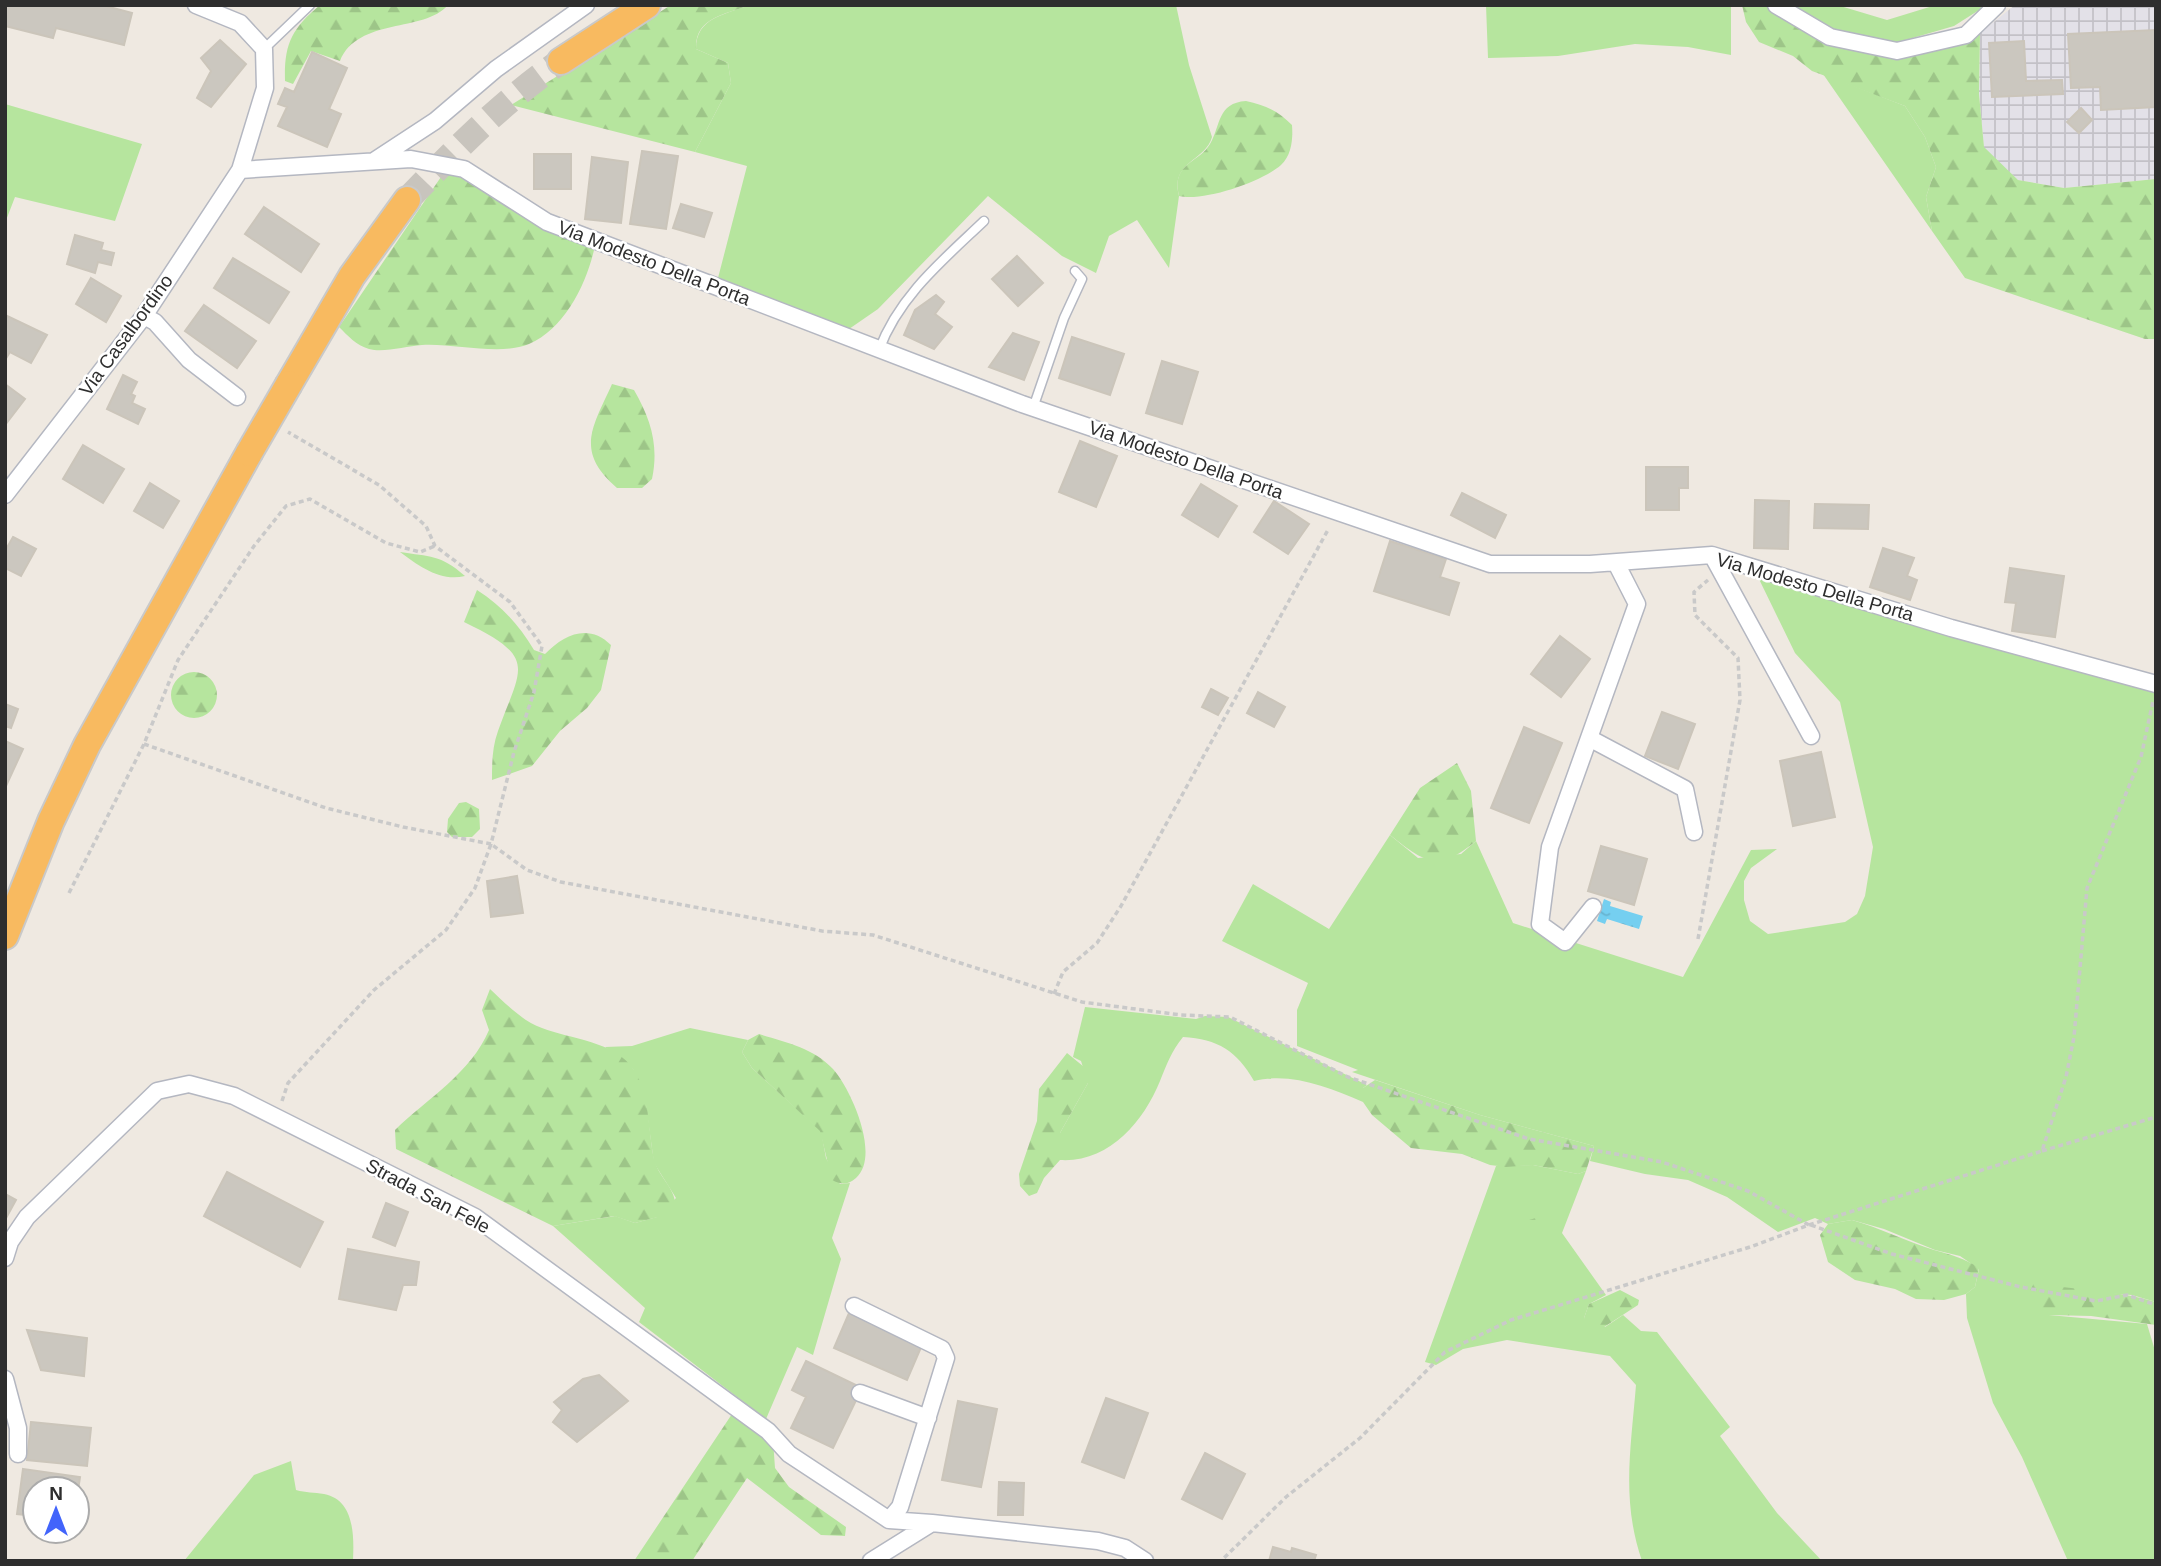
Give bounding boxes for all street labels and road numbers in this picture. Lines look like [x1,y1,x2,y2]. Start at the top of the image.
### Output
street label: Via Modesto Della Porta [555,217,754,310]
street label: Via Casalbordino [75,270,177,400]
street label: Via Modesto Della Porta [1086,417,1287,503]
street label: Via Modesto Della Porta [1714,549,1917,625]
street label: Strada San Fele [362,1154,494,1238]

